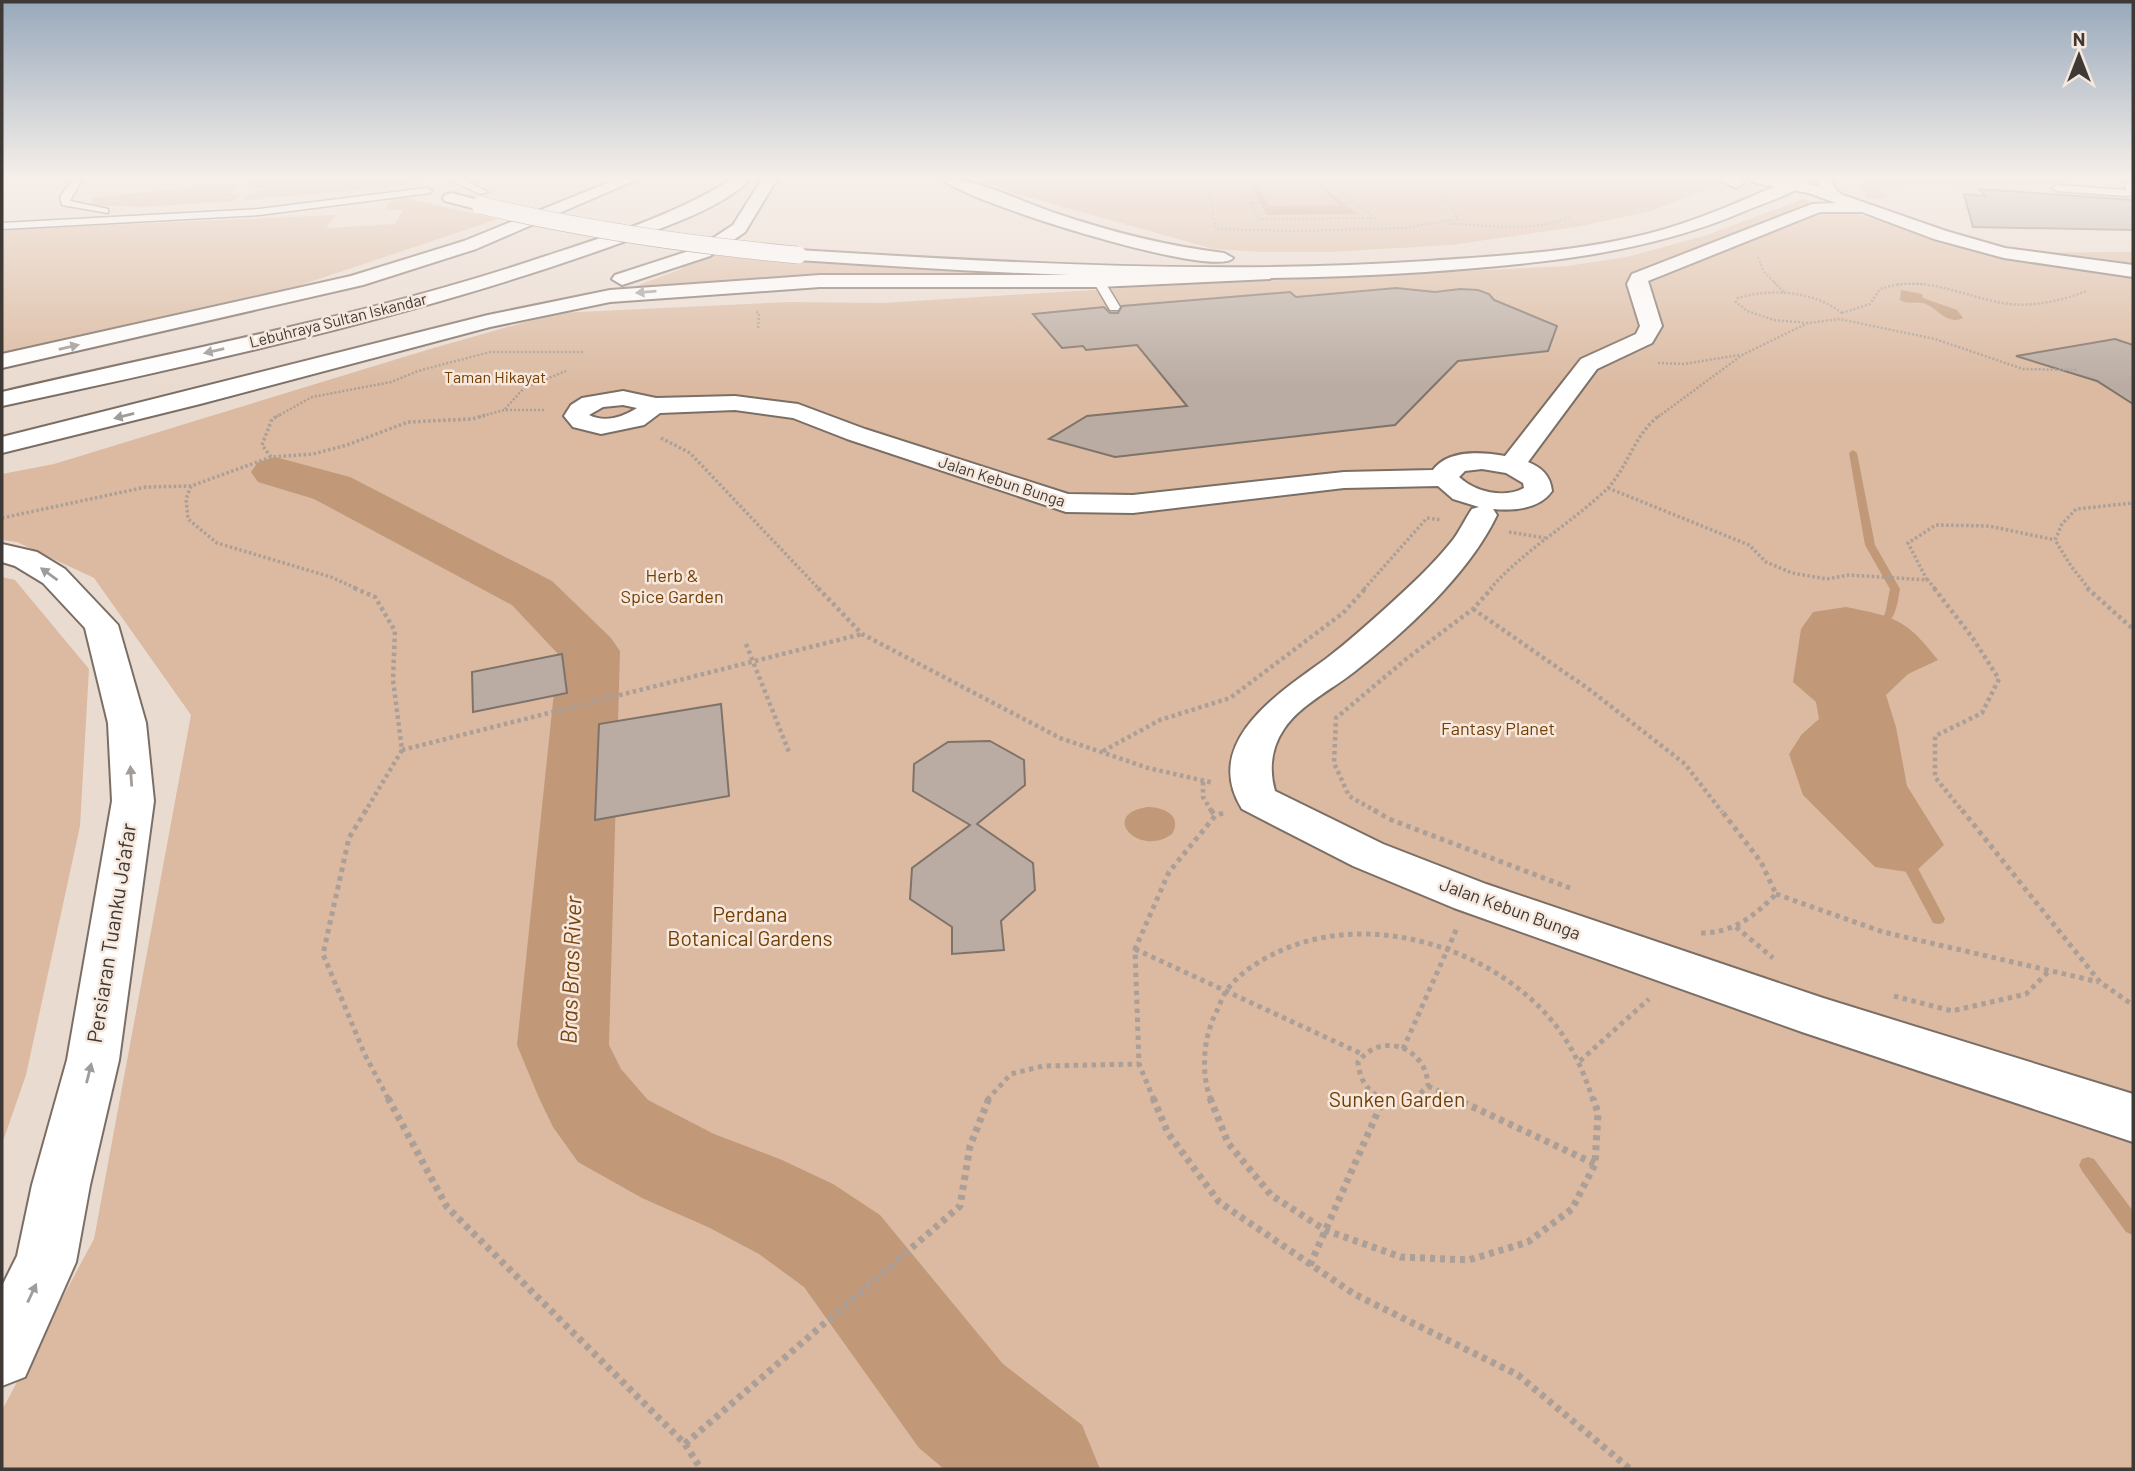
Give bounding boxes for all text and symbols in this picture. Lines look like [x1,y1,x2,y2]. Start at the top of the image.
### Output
north arrow [2044,21,2114,91]
text: N [2073,27,2085,50]
one-way arrow [635,287,657,298]
street label: Lebuhraya Sultan Iskandar [247,288,429,351]
one-way arrow [58,342,80,353]
one-way arrow [203,346,225,357]
park label: Taman Hikayat [444,367,546,386]
one-way arrow [113,411,135,422]
street label: Jalan Kebun Bunga [936,451,1068,510]
park label: Herb & Spice Garden [620,564,724,607]
one-way arrow [40,567,58,581]
park label: Fantasy Planet [1441,717,1555,739]
one-way arrow [125,765,136,787]
street label: Persiaran Tuanku Ja'afar [81,821,140,1044]
street label: Jalan Kebun Bunga [1437,872,1584,944]
water label: Bras Bras River [553,895,587,1044]
park label: Perdana Botanical Gardens [667,901,833,950]
one-way arrow [84,1062,95,1084]
park label: Sunken Garden [1329,1086,1465,1111]
one-way arrow [26,1283,38,1303]

